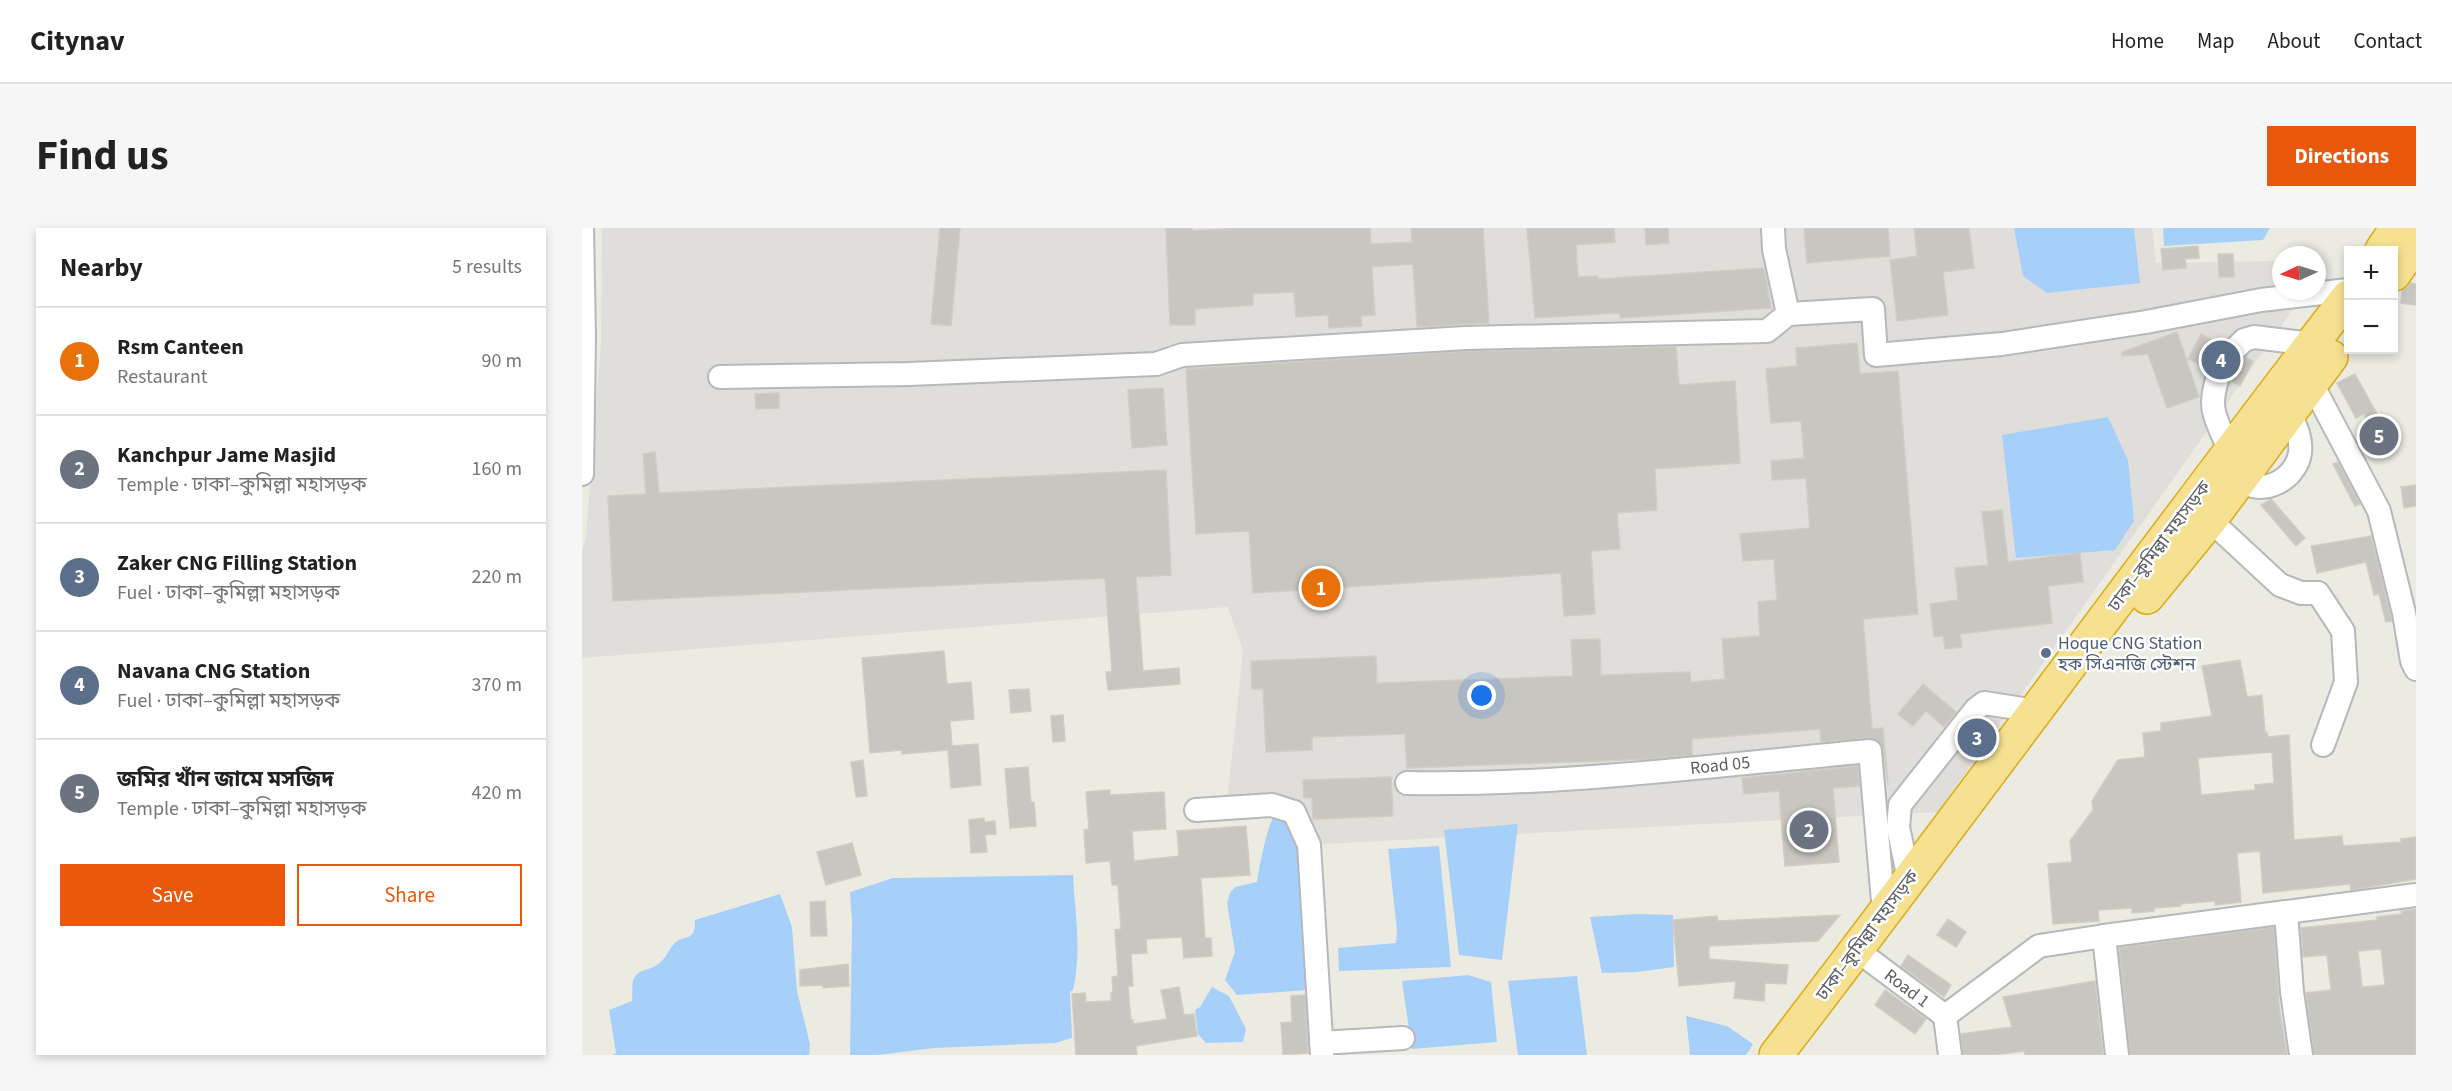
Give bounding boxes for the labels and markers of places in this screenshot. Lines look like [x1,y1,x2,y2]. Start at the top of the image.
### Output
pin: 4 [2202,338,2240,382]
pin: 5 [2360,414,2398,458]
pin: 1 [1302,566,1340,610]
place label: Hoque CNG Station হক সিএনজি স্টেশন [2057,631,2202,677]
marker: Hoque CNG Station হক সিএনজি স্টেশন [2039,646,2053,660]
pin: 3 [1958,716,1996,760]
pin: 2 [1790,808,1828,852]

